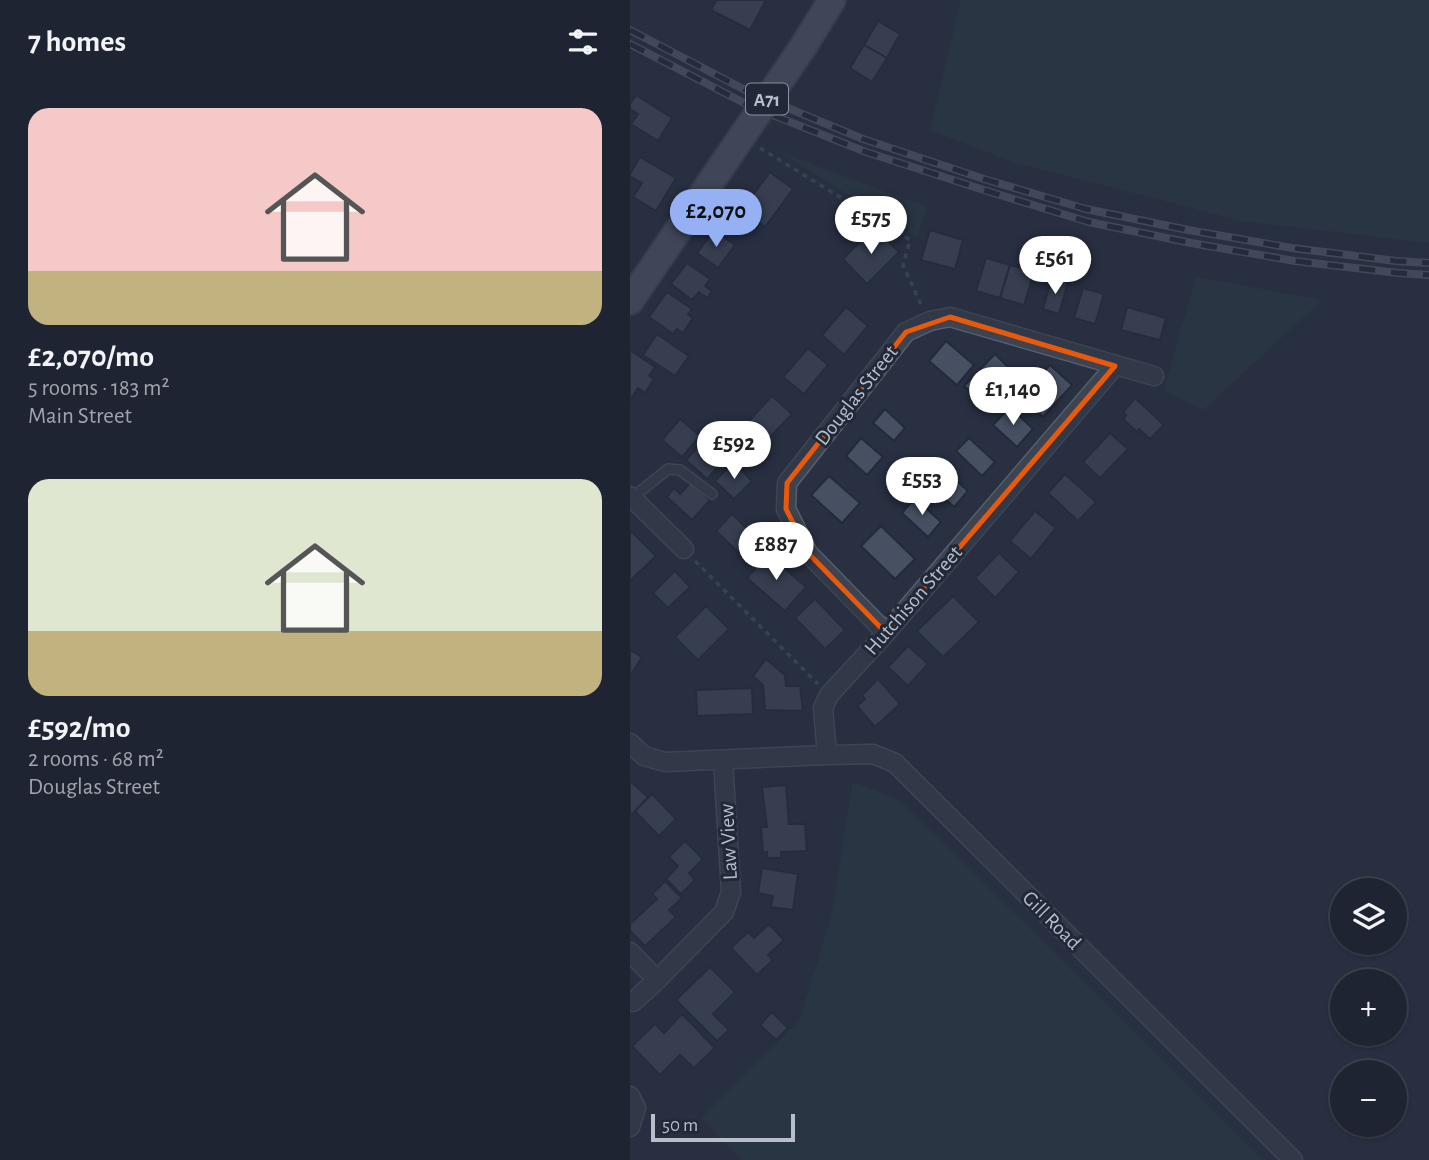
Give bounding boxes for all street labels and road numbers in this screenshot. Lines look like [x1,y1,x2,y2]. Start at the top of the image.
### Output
road number: A71 [746,83,788,114]
street label: Douglas Street [811,341,902,449]
street label: Hutchison Street [861,542,966,659]
street label: Law View [716,803,741,881]
street label: Gill Road [1018,887,1085,954]

